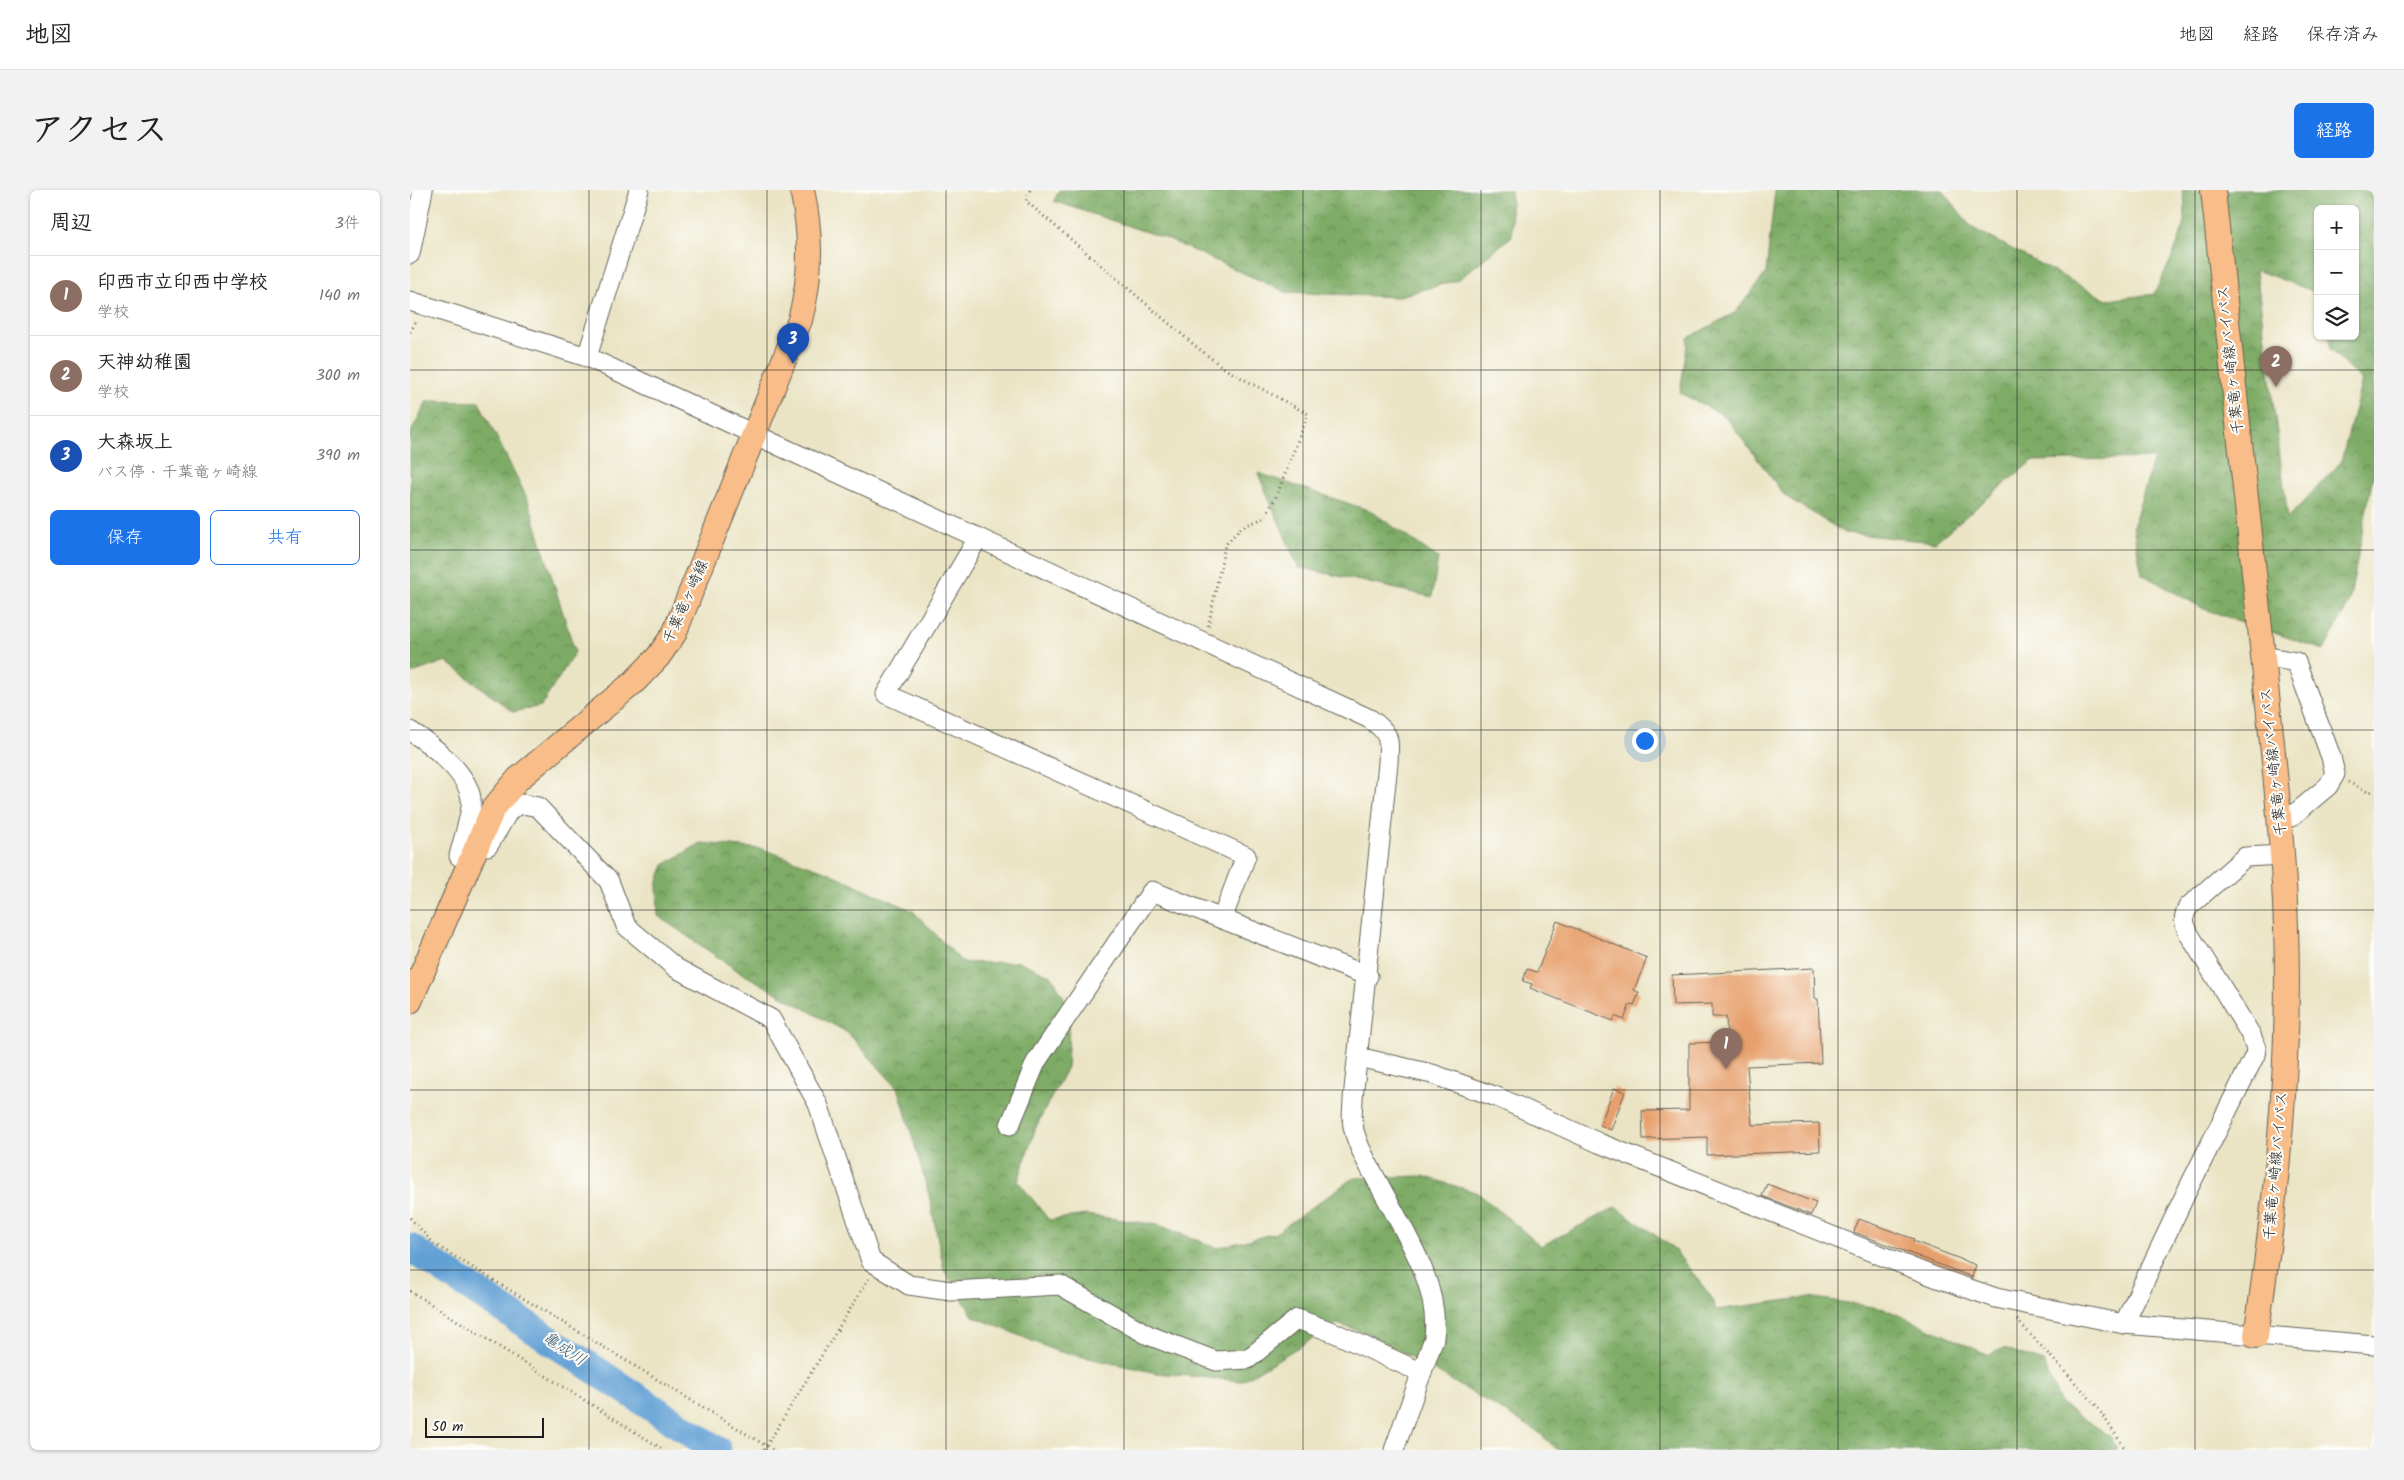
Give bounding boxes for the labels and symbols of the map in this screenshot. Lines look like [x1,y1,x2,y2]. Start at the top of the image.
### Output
street label: 千葉竜ヶ崎線バイパス [2211,284,2251,436]
pin: 3 [777,323,809,364]
pin: 2 [2260,346,2292,387]
street label: 千葉竜ヶ崎線 [657,556,715,648]
street label: 千葉竜ヶ崎線バイパス [2254,686,2294,838]
your location [1632,728,1658,754]
pin: 1 [1710,1028,1742,1069]
street label: 千葉竜ヶ崎線バイパス [2258,1090,2294,1242]
water label: 亀成川 [537,1325,591,1373]
scale bar [425,1415,544,1438]

